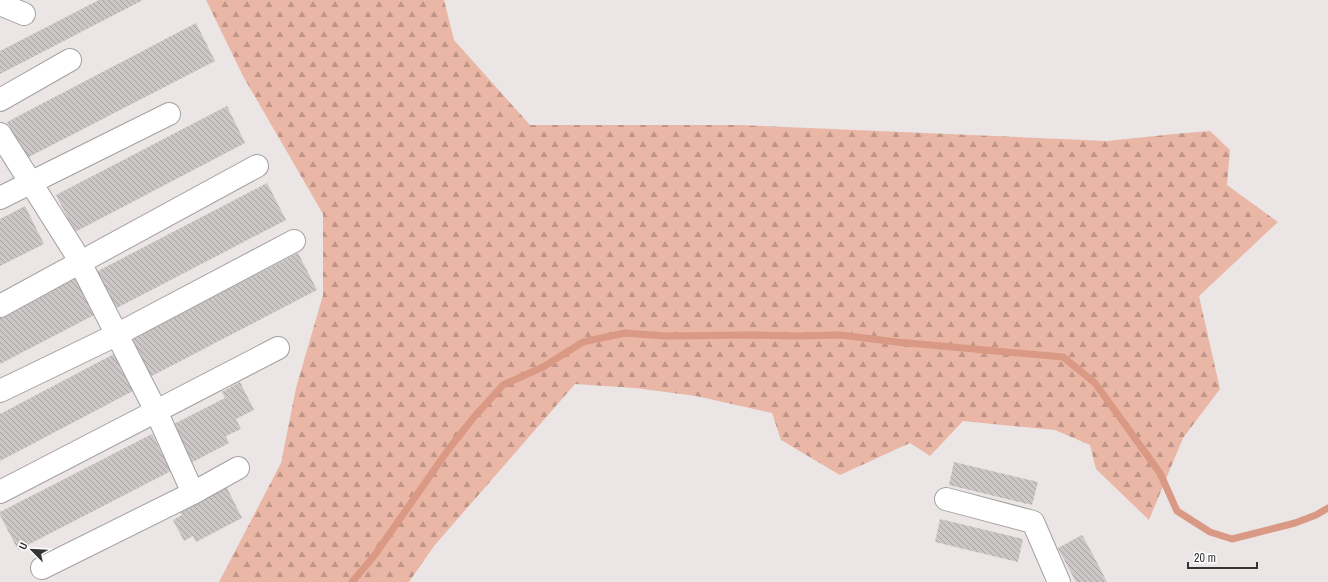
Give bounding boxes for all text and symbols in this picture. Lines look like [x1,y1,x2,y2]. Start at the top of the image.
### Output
north arrow [12,530,52,570]
text: U [15,540,31,552]
scale bar [1188,544,1257,570]
text: 20 m [1194,550,1216,566]

